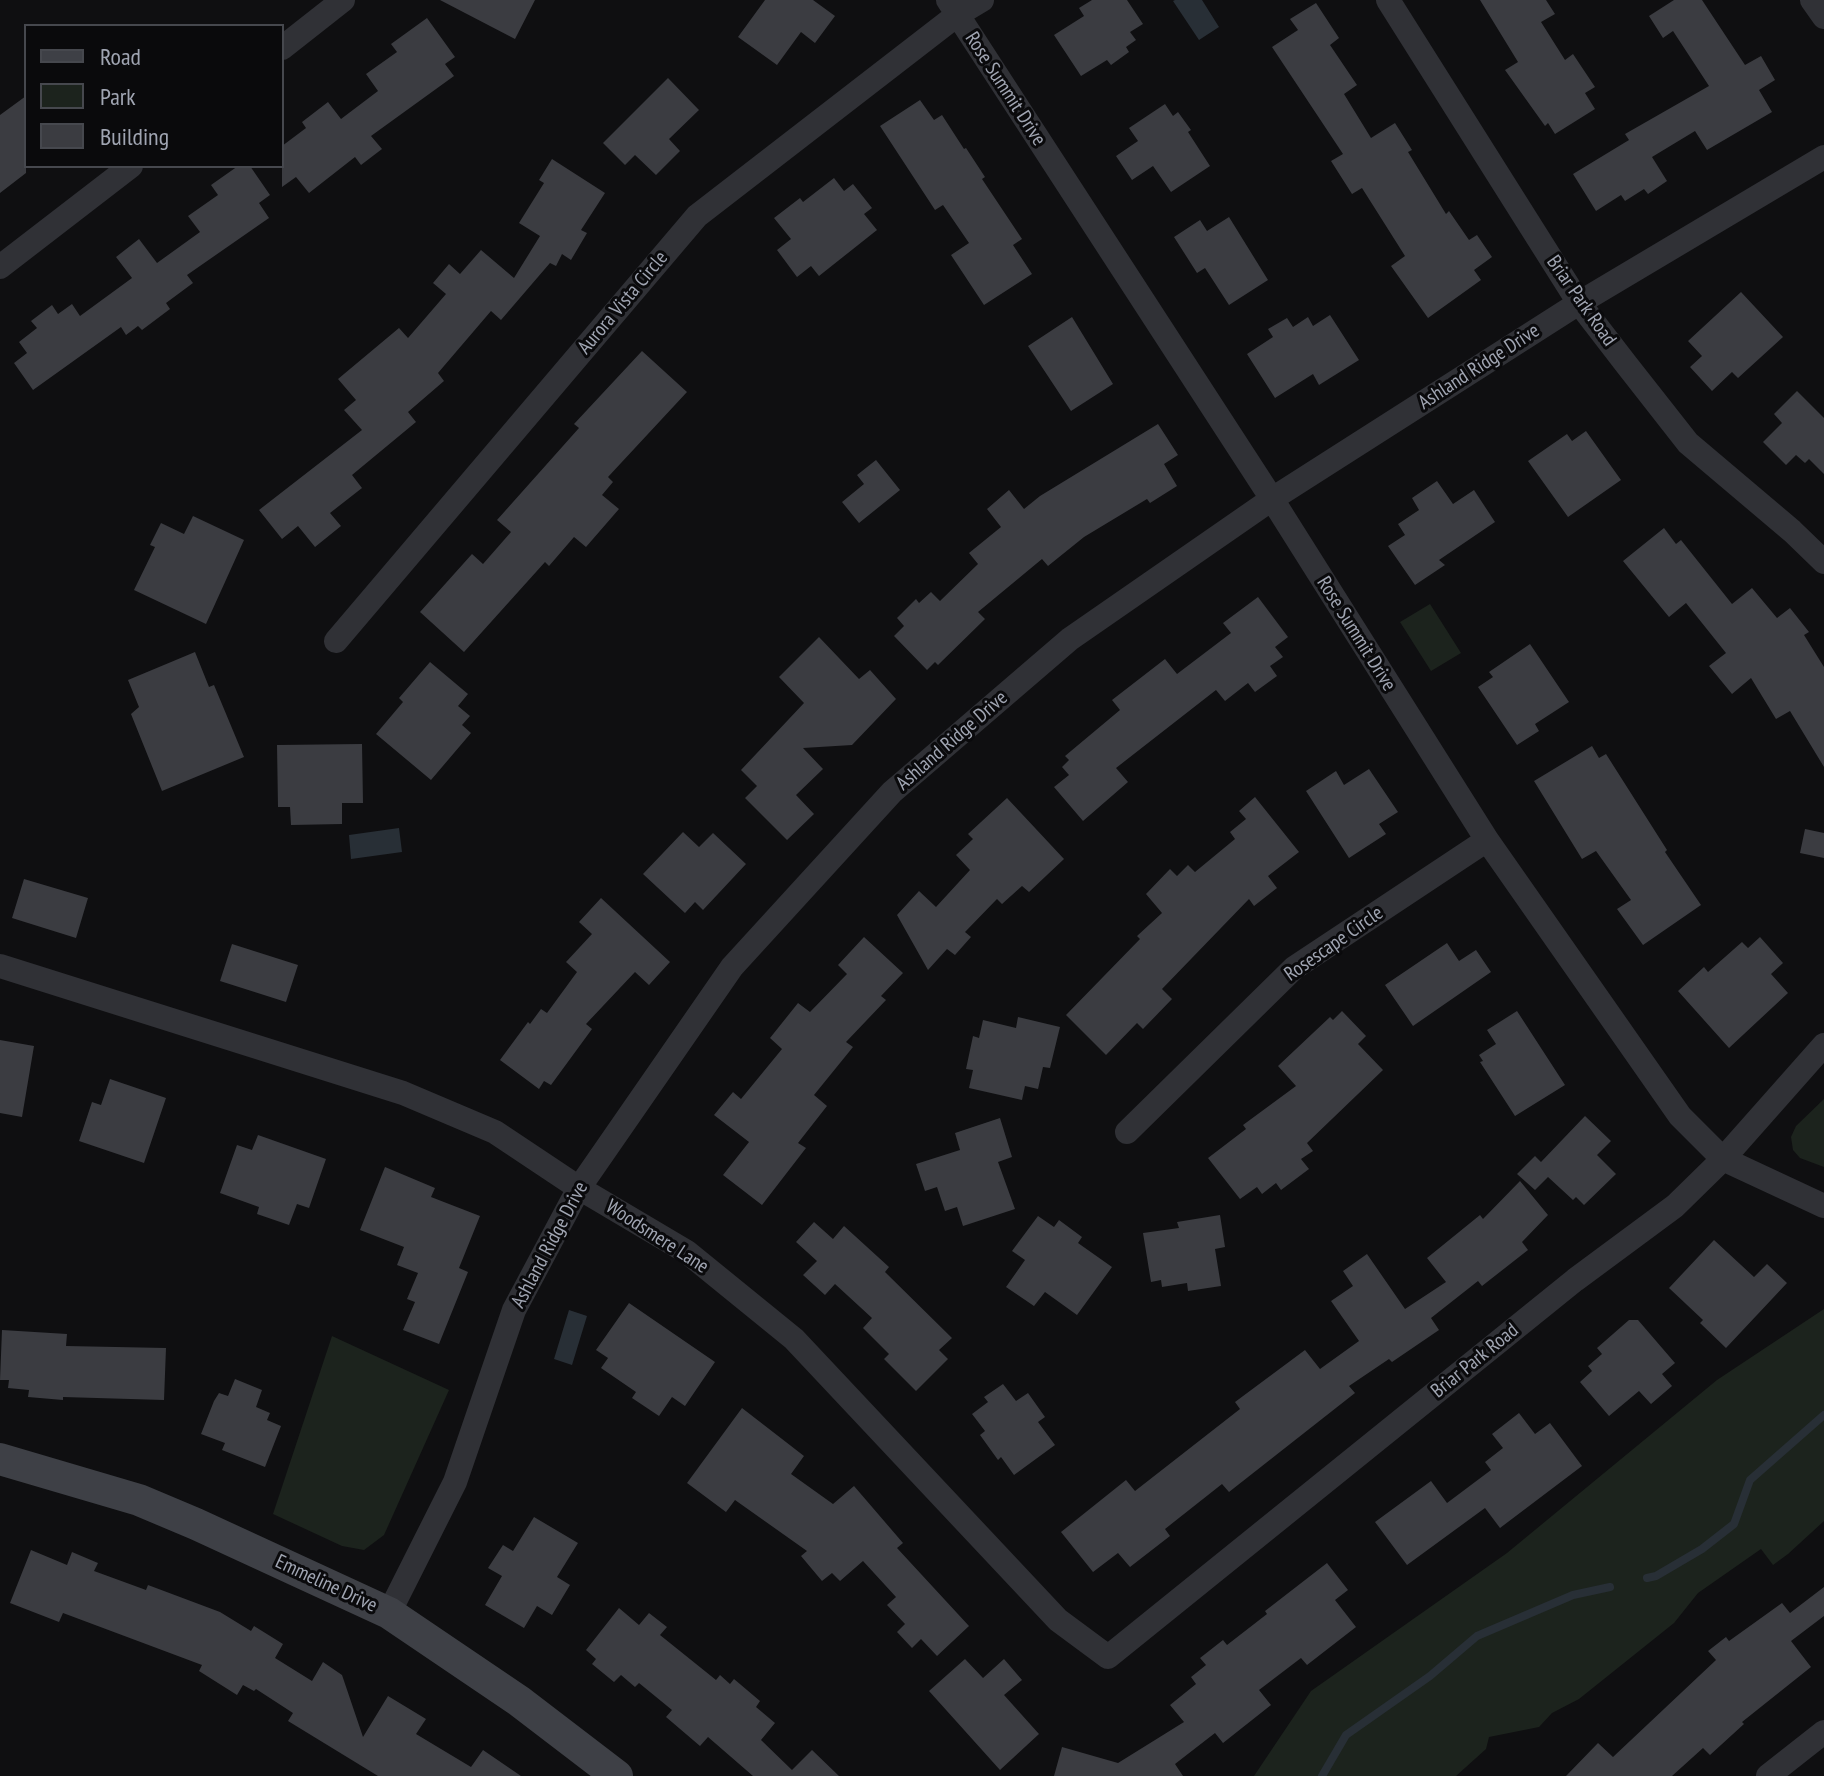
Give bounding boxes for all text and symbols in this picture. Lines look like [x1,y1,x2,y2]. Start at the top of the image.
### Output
legend [24,24,284,168]
street label: Rose Summit Drive [959,28,1051,150]
text: Road [100,41,141,72]
text: Park [100,81,136,112]
text: Building [100,121,169,152]
street label: Aurora Vista Circle [573,247,673,359]
street label: Briar Park Road [1541,251,1621,351]
street label: Ashland Ridge Drive [1414,319,1544,415]
street label: Rose Summit Drive [1311,572,1401,696]
street label: Ashland Ridge Drive [892,686,1012,796]
street label: Rosescape Circle [1280,901,1388,987]
street label: Ashland Ridge Drive [507,1178,593,1312]
street label: Woodsmere Lane [601,1195,713,1279]
street label: Briar Park Road [1427,1319,1523,1403]
street label: Emmeline Drive [271,1550,381,1618]

